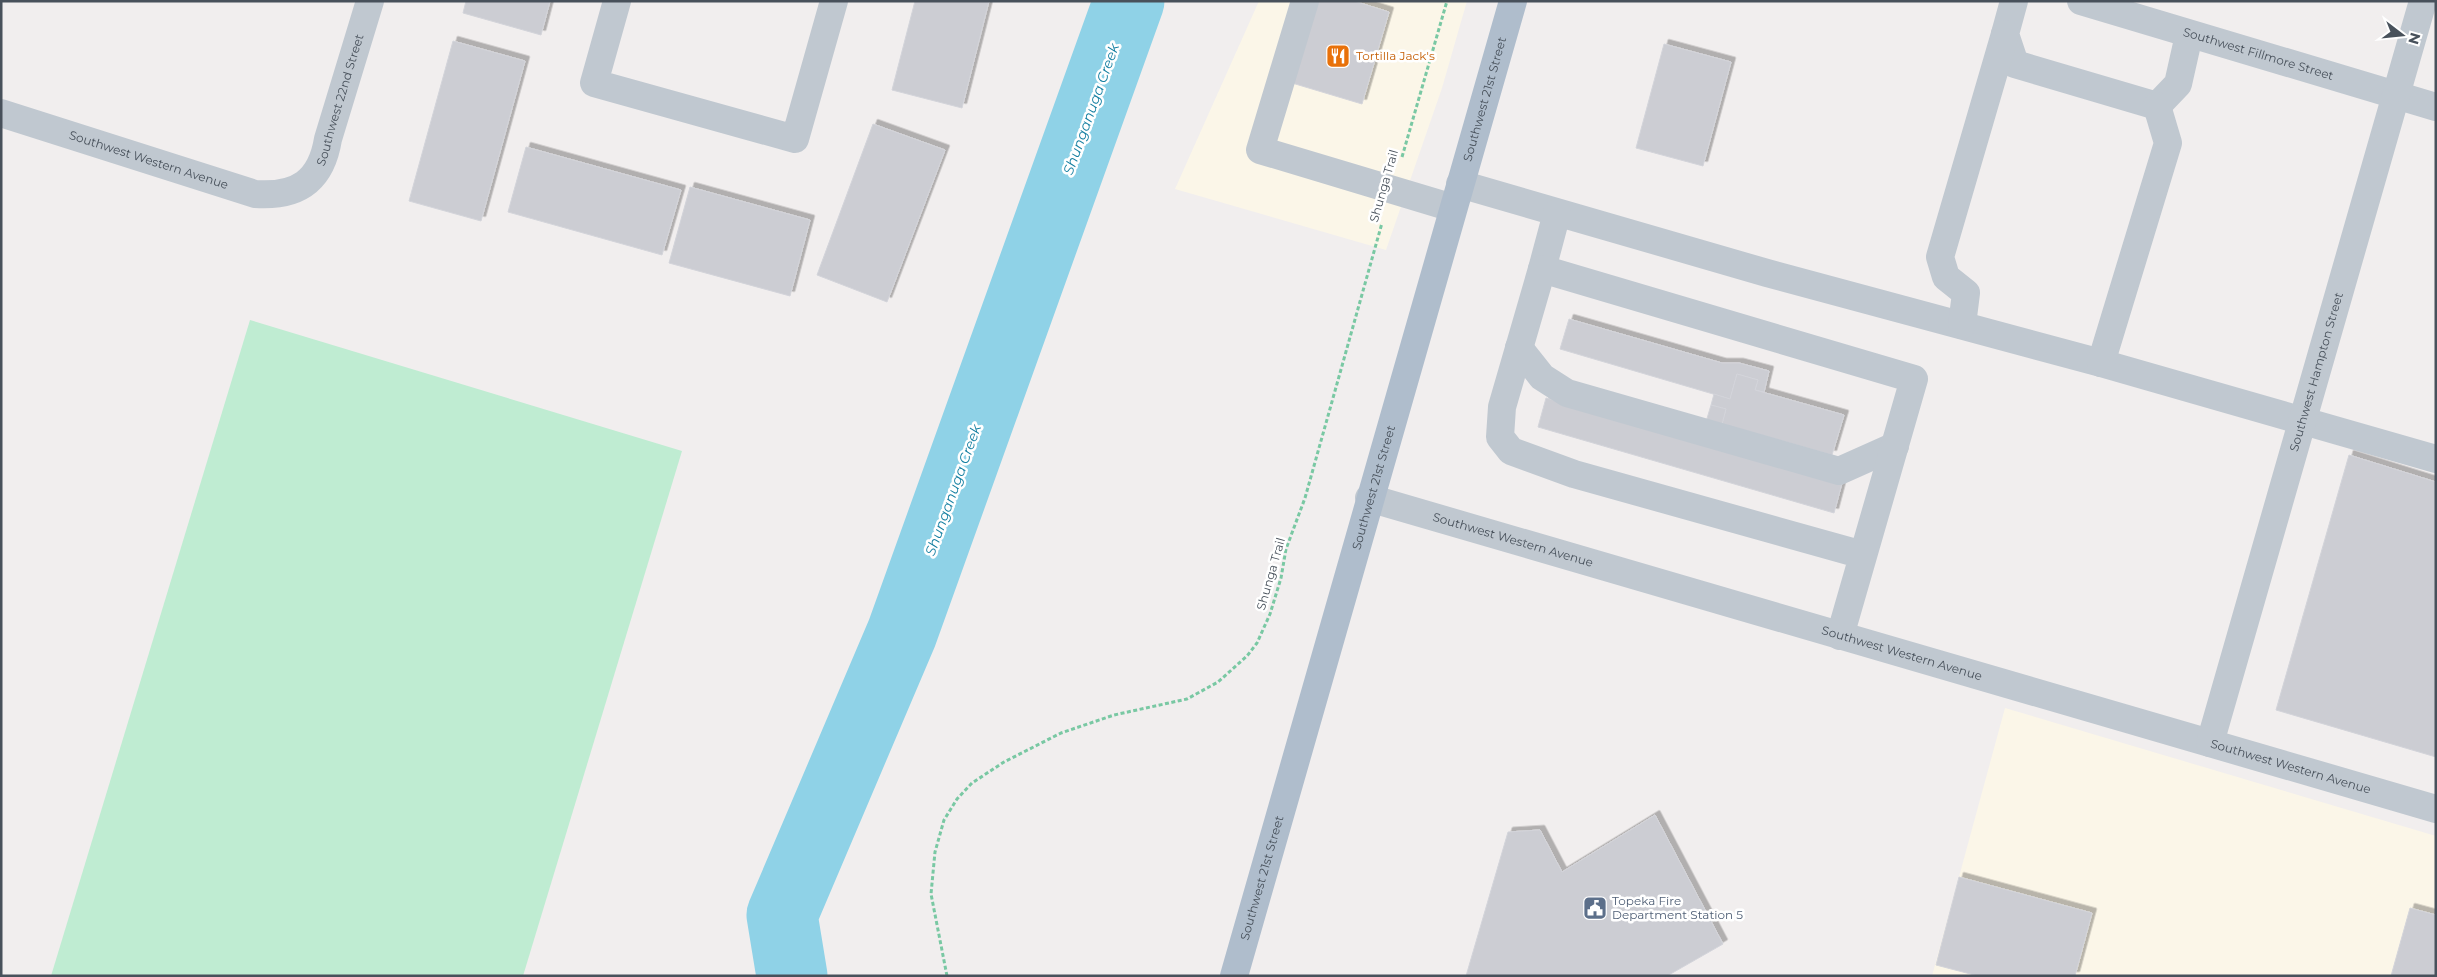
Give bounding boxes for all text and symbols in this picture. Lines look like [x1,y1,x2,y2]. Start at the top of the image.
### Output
north arrow [2377,10,2427,60]
street label: Southwest Fillmore Street [2181,24,2336,83]
text: N [2404,31,2425,47]
street label: Southwest 22nd Street [313,32,367,168]
street label: Southwest 21st Street [1459,35,1509,163]
water label: Shunganuga Creek [1059,40,1123,177]
restaurant icon: Tortilla Jack's [1325,43,1351,69]
place label: Tortilla Jack's [1356,48,1435,63]
street label: Southwest Western Avenue [67,127,230,192]
street label: Shunga Trail [1366,148,1401,224]
street label: Southwest Hampton Street [2286,290,2346,453]
water label: Shunganuga Creek [921,421,985,558]
street label: Southwest 21st Street [1348,423,1398,551]
street label: Southwest Western Avenue [1431,509,1595,570]
street label: Shunga Trail [1253,536,1288,612]
street label: Southwest Western Avenue [1820,622,1984,683]
street label: Southwest Western Avenue [2209,736,2373,797]
street label: Southwest 21st Street [1237,814,1287,942]
place label: Topeka Fire Department Station 5 [1612,893,1743,922]
public building icon: Topeka Fire Department Station 5 [1582,895,1608,921]

